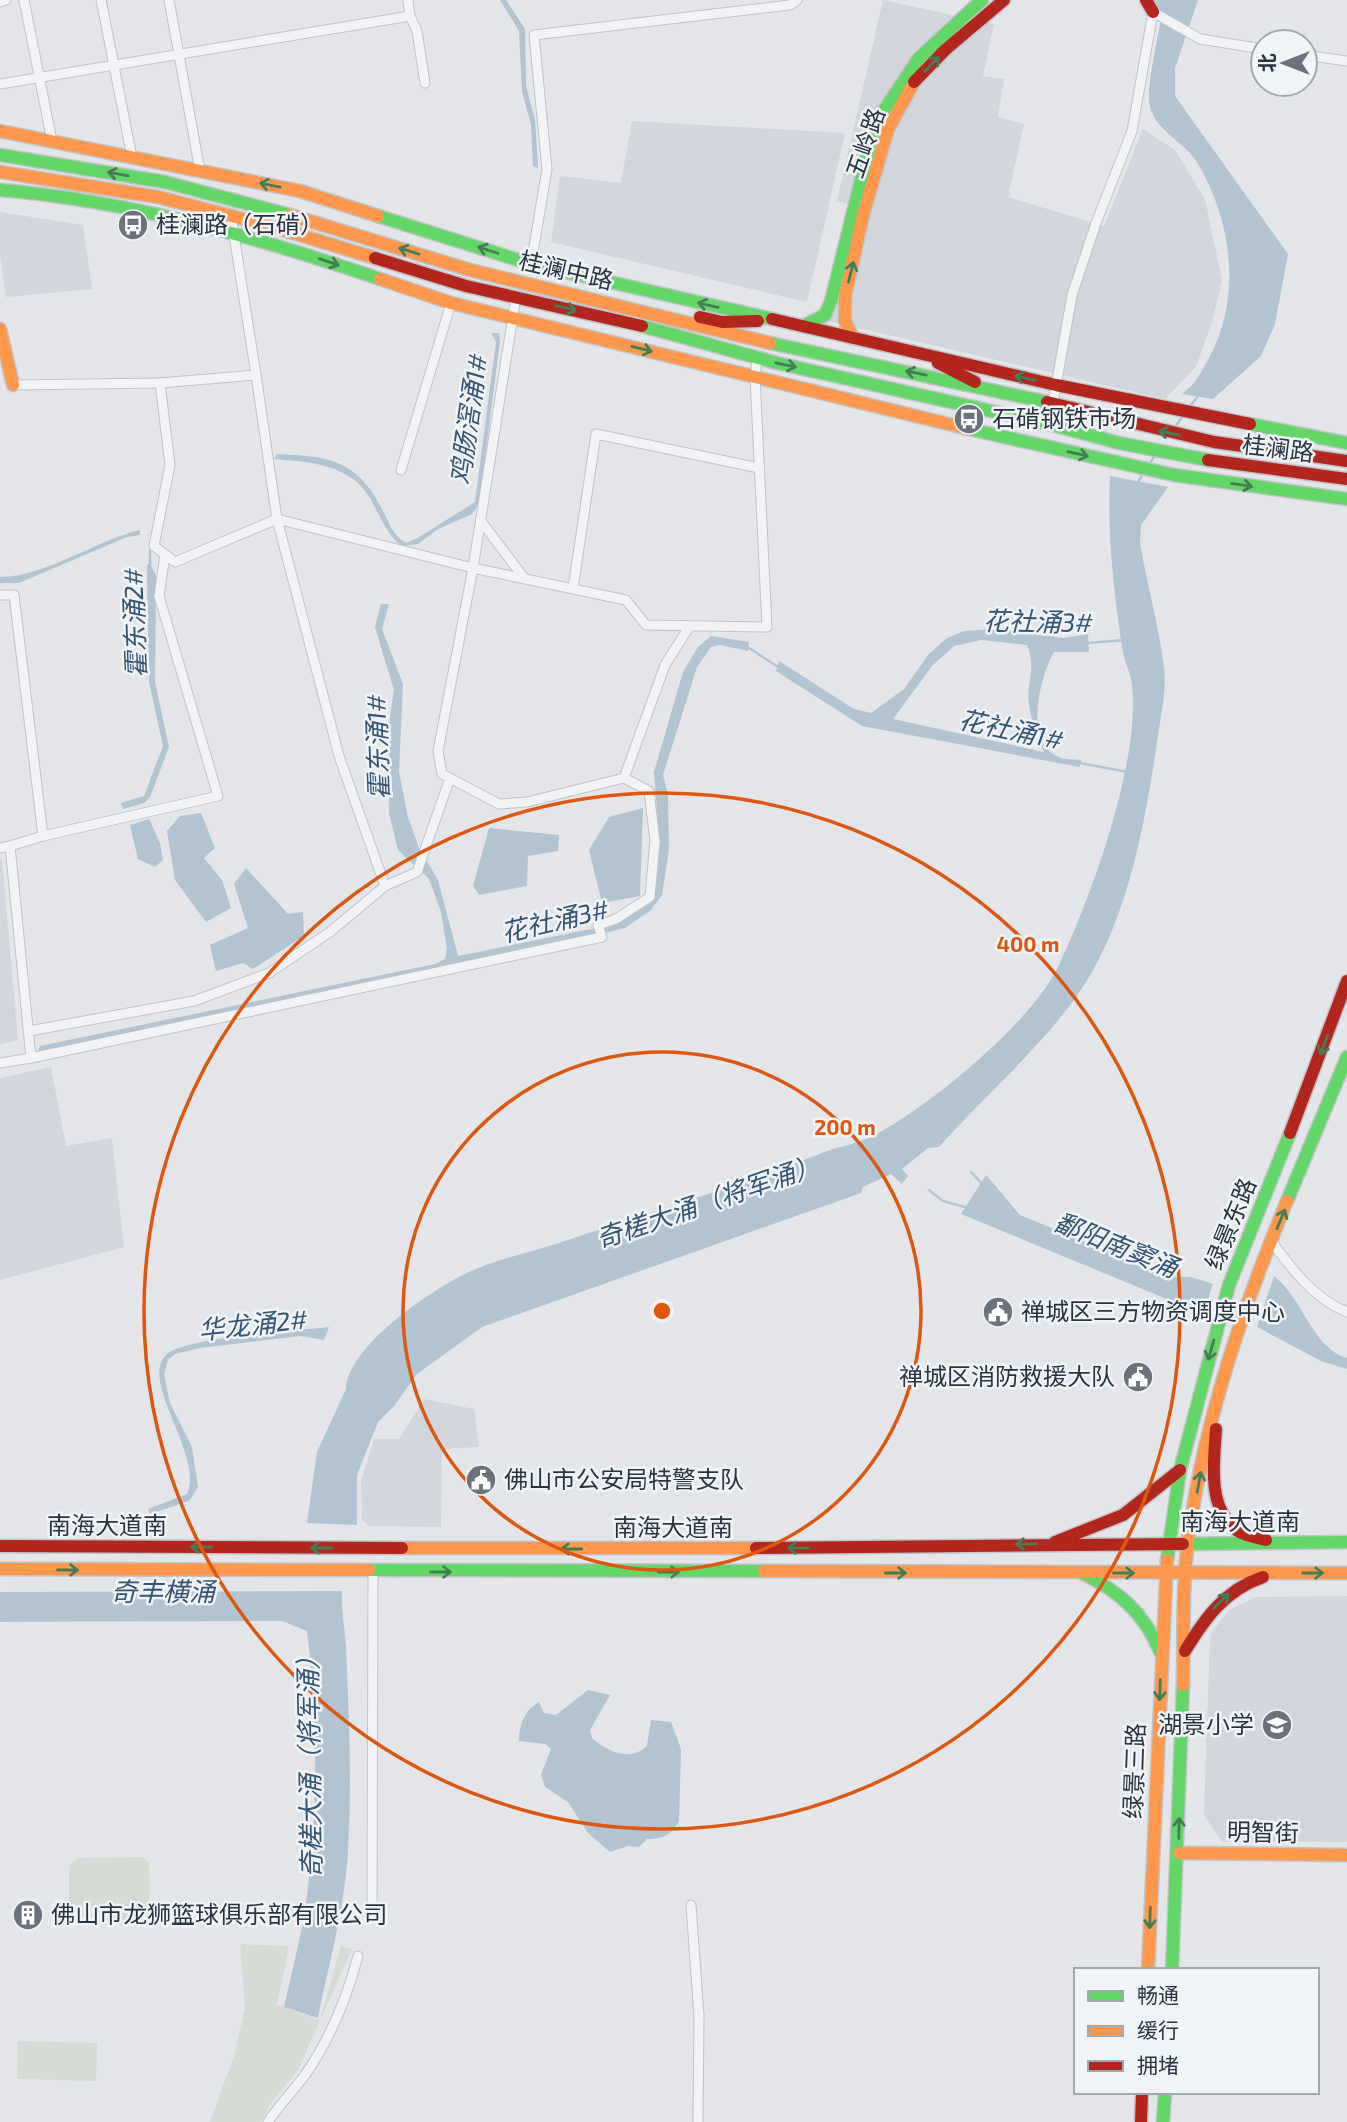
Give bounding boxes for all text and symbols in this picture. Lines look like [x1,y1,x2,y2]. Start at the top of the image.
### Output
north arrow [1249,28,1319,98]
text: 北 [1255,53,1278,73]
one-way arrow [923,55,940,73]
street label: 五岭路 [839,104,890,181]
one-way arrow [108,167,130,180]
one-way arrow [259,177,282,191]
bus stop icon: 桂澜路（石𬒔） [116,208,150,242]
place label: 桂澜路（石𬒔） [156,209,324,238]
one-way arrow [477,243,499,255]
one-way arrow [398,244,420,257]
street label: 桂澜中路 [516,245,616,294]
one-way arrow [318,256,340,269]
one-way arrow [845,261,858,284]
one-way arrow [697,297,720,311]
one-way arrow [554,302,577,316]
one-way arrow [630,343,653,356]
water label: 鸡肠滘涌1# [443,351,492,486]
one-way arrow [774,359,797,373]
one-way arrow [905,366,928,380]
one-way arrow [1014,371,1037,384]
bus stop icon: 石𬒔钢铁市场 [952,402,986,436]
place label: 石𬒔钢铁市场 [992,403,1136,432]
one-way arrow [1158,425,1181,439]
street label: 桂澜路 [1241,429,1316,466]
one-way arrow [1066,448,1089,461]
one-way arrow [1230,479,1252,492]
water label: 霍东涌2# [116,567,151,679]
water label: 花社涌3# [983,604,1094,637]
water label: 霍东涌1# [359,693,394,801]
water label: 花社涌1# [956,702,1067,755]
water label: 花社涌3# [498,892,612,947]
text: 400 m [997,931,1059,956]
one-way arrow [1317,1034,1329,1056]
text: 200 m [814,1114,876,1139]
water label: 奇槎大涌（将军涌） [592,1148,823,1253]
street label: 绿景东路 [1198,1174,1261,1273]
water label: 鄱阳南窦涌 [1050,1205,1185,1283]
one-way arrow [1275,1208,1288,1230]
public building icon: 禅城区三方物资调度中心 [981,1295,1015,1329]
place label: 禅城区三方物资调度中心 [1021,1296,1285,1325]
centre of rings [650,1299,674,1323]
water label: 华龙涌2# [196,1302,310,1345]
one-way arrow [1203,1339,1216,1361]
public building icon: 禅城区消防救援大队 [1121,1360,1155,1394]
place label: 禅城区消防救援大队 [899,1361,1115,1390]
public building icon: 佛山市公安局特警支队 [464,1463,498,1497]
place label: 佛山市公安局特警支队 [504,1464,744,1493]
one-way arrow [1193,1471,1206,1494]
street label: 南海大道南 [1180,1506,1300,1535]
street label: 南海大道南 [47,1510,167,1539]
street label: 南海大道南 [613,1512,733,1541]
one-way arrow [1015,1538,1038,1551]
one-way arrow [190,1540,213,1554]
one-way arrow [310,1541,333,1555]
one-way arrow [787,1541,810,1555]
one-way arrow [560,1542,583,1556]
one-way arrow [56,1563,79,1577]
one-way arrow [430,1565,453,1579]
one-way arrow [657,1565,680,1579]
one-way arrow [885,1566,908,1580]
one-way arrow [1112,1566,1135,1580]
one-way arrow [1301,1566,1324,1580]
water label: 奇丰横涌 [111,1575,218,1606]
one-way arrow [1213,1593,1230,1610]
water label: 奇槎大涌（将军涌） [291,1644,326,1878]
one-way arrow [1153,1679,1166,1702]
school or university icon: 湖景小学 [1260,1708,1294,1742]
place label: 湖景小学 [1158,1709,1254,1738]
street label: 绿景三路 [1117,1722,1150,1819]
street label: 明智街 [1227,1816,1299,1847]
one-way arrow [1172,1817,1186,1840]
building icon: 佛山市龙狮篮球俱乐部有限公司 [11,1898,45,1932]
place label: 佛山市龙狮篮球俱乐部有限公司 [51,1899,387,1928]
one-way arrow [1143,1906,1156,1929]
legend [1074,1968,1319,2094]
text: 畅通 [1137,1982,1179,2007]
text: 缓行 [1137,2017,1179,2042]
text: 拥堵 [1137,2052,1179,2077]

